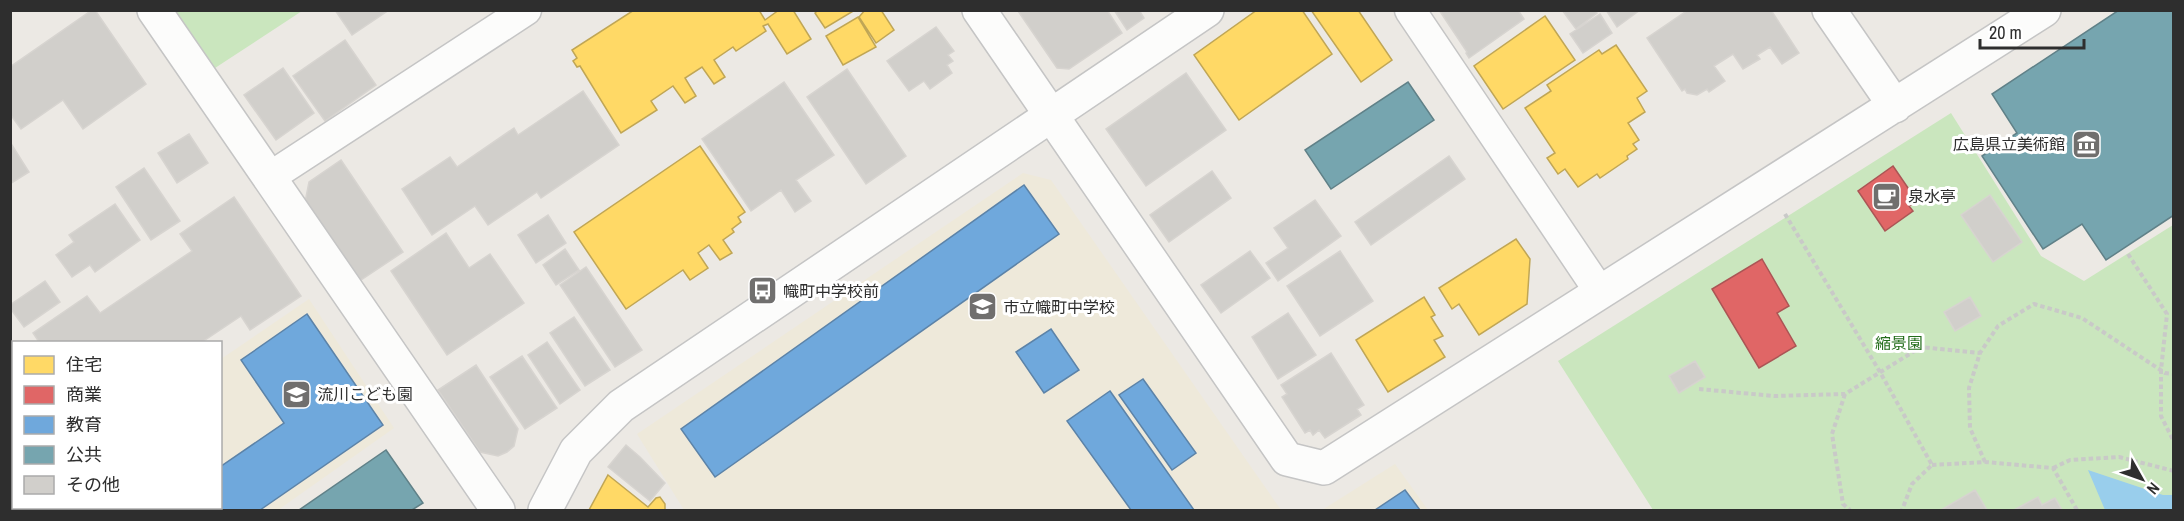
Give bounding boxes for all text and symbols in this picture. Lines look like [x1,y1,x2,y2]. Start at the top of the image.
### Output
scale bar [1980,12,2084,50]
text: 20 m [1989,20,2022,45]
museum icon: 広島県立美術館 [2070,128,2102,160]
place label: 広島県立美術館 [1953,133,2065,155]
cafe icon: 泉水亭 [1871,180,1903,212]
place label: 泉水亭 [1908,185,1956,207]
bus stop icon: 幟町中学校前 [746,275,778,307]
place label: 幟町中学校前 [783,280,879,302]
school or university icon: 市立幟町中学校 [966,291,998,323]
place label: 市立幟町中学校 [1003,296,1115,318]
park label: 縮景園 [1875,332,1923,354]
legend [12,341,222,509]
text: 住宅 [66,352,102,377]
school or university icon: 流川こども園 [280,378,312,410]
text: 商業 [66,382,102,407]
place label: 流川こども園 [317,383,413,405]
text: 教育 [66,412,102,437]
text: 公共 [66,442,102,467]
north arrow [2112,449,2172,509]
text: その他 [66,472,120,497]
text: N [2142,478,2165,499]

